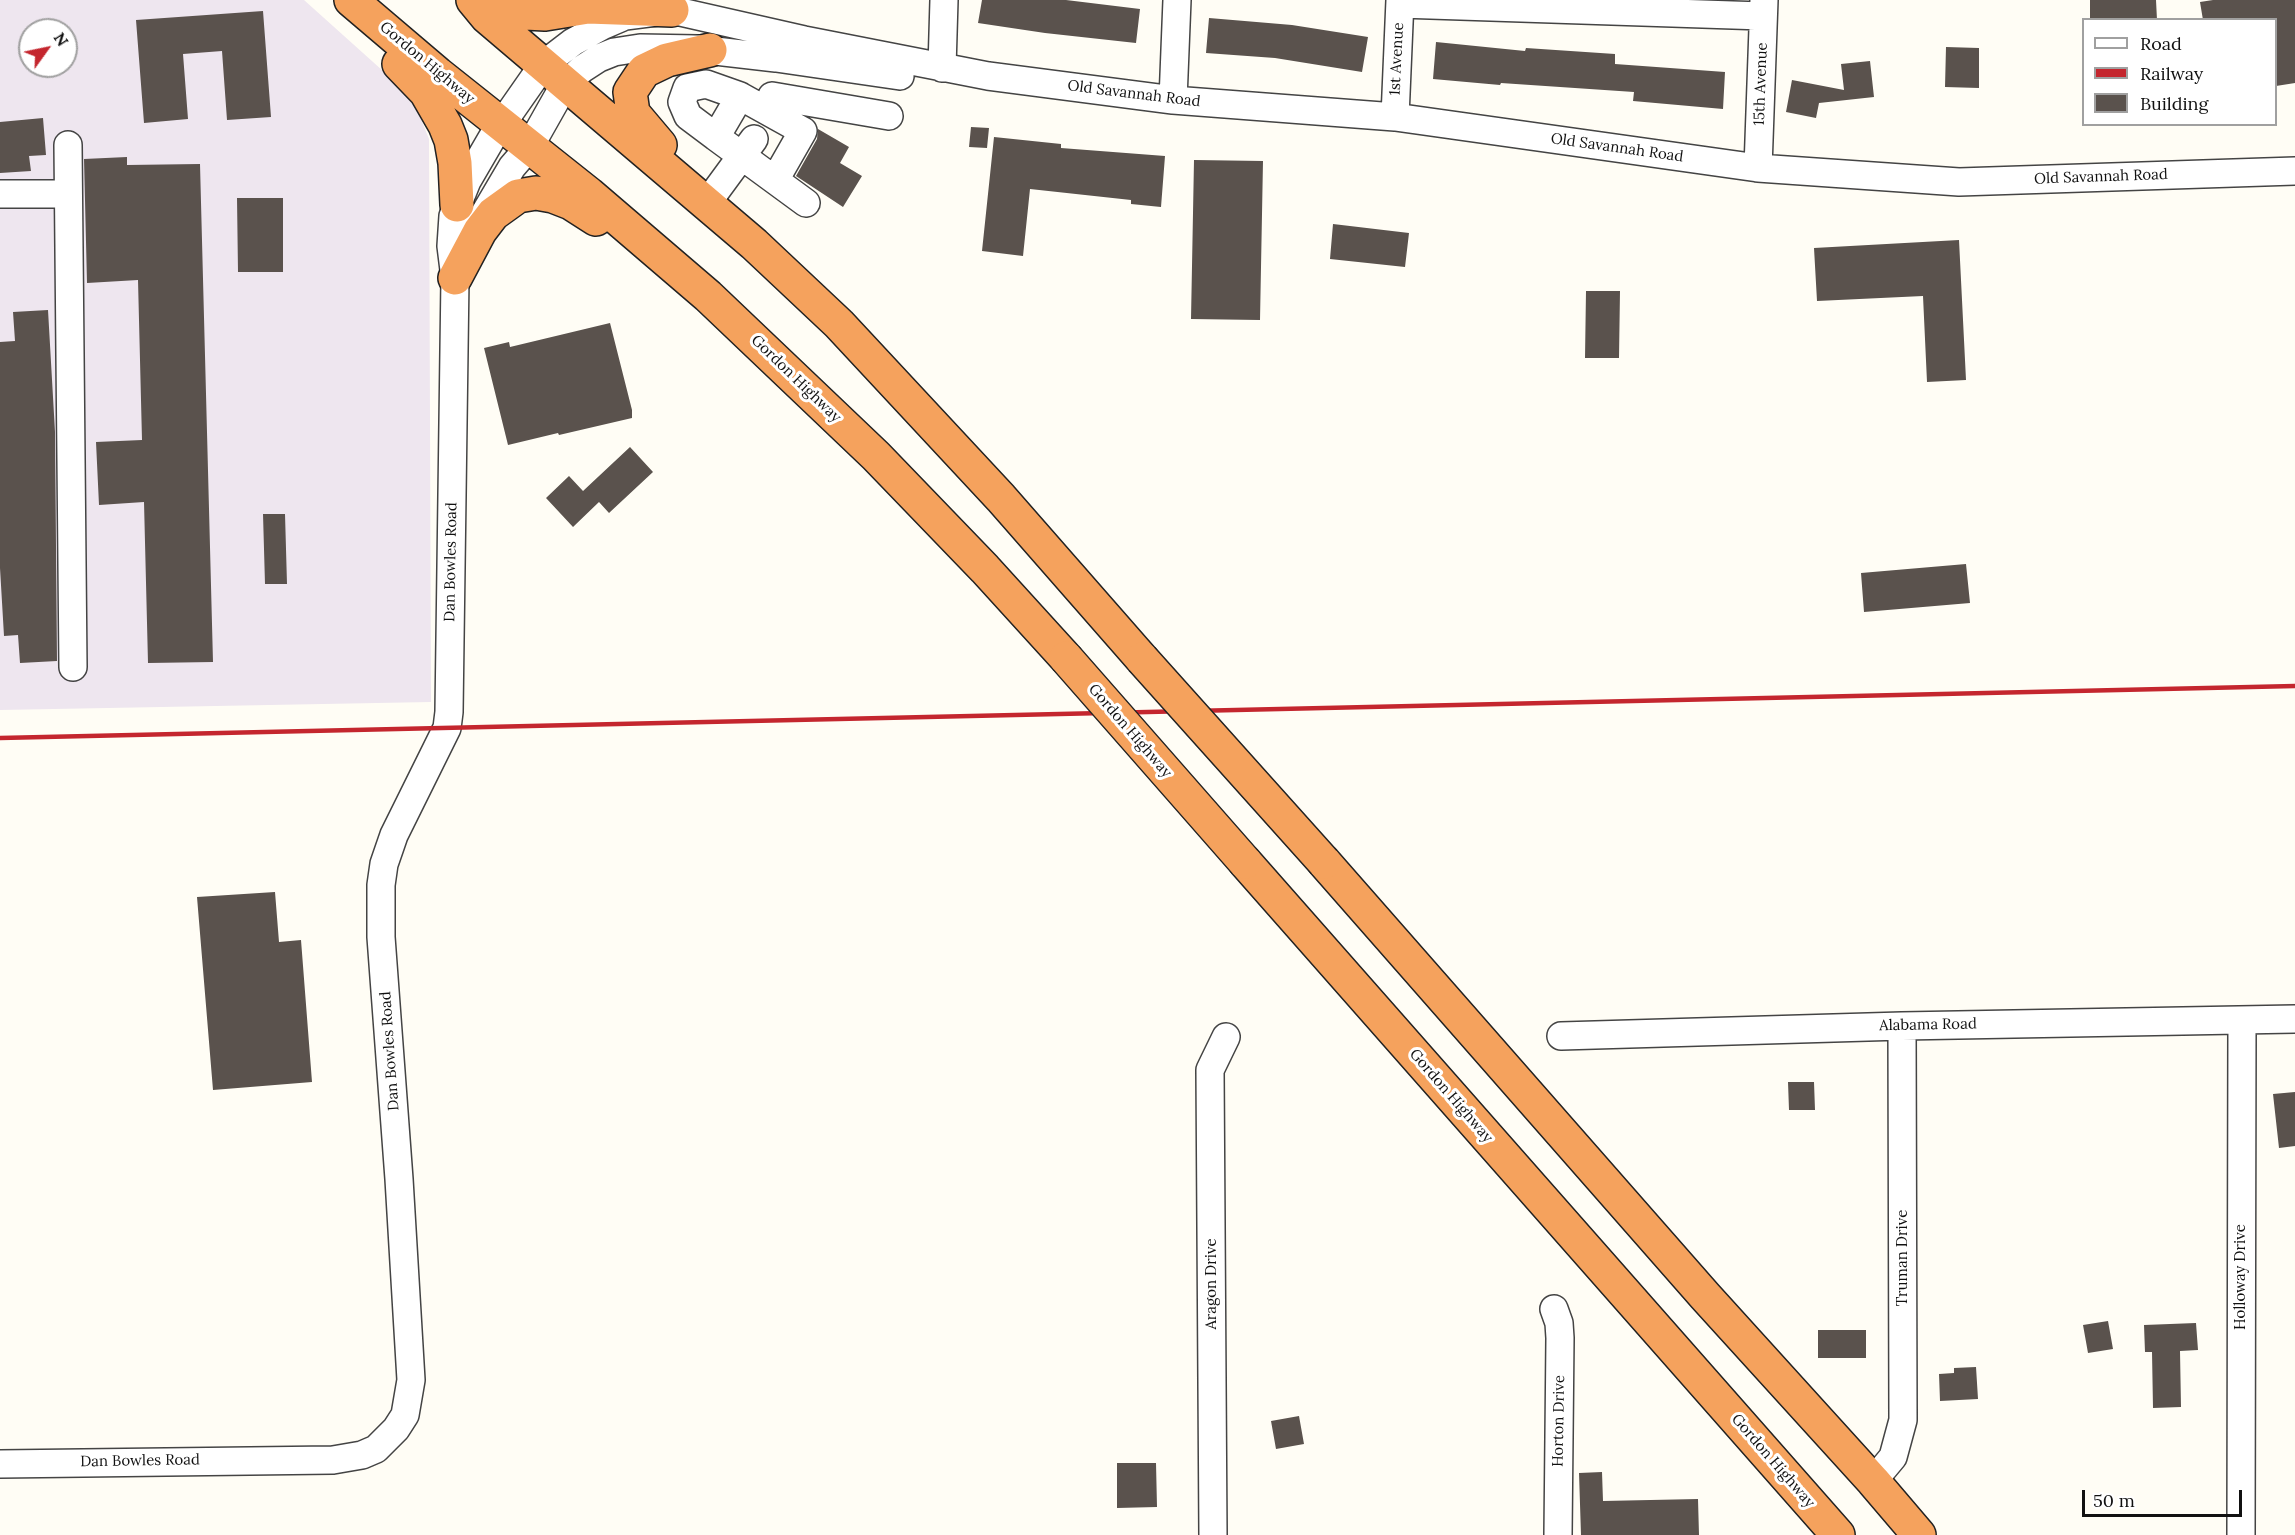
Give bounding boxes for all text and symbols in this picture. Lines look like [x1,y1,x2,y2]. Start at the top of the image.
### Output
north arrow [18,18,78,78]
street label: Gordon Highway [376,18,478,108]
legend [2082,18,2277,126]
street label: 1st Avenue [1386,22,1408,96]
text: N [50,29,73,50]
text: Road [2140,32,2182,55]
street label: 15th Avenue [1751,42,1771,126]
text: Railway [2140,62,2203,85]
street label: Old Savannah Road [1066,77,1202,111]
text: Building [2140,92,2208,115]
street label: Old Savannah Road [1549,130,1685,166]
street label: Old Savannah Road [2034,166,2168,188]
street label: Gordon Highway [747,331,845,427]
street label: Dan Bowles Road [441,502,461,622]
street label: Gordon Highway [1084,681,1176,781]
street label: Dan Bowles Road [377,991,403,1111]
street label: Alabama Road [1879,1015,1977,1035]
street label: Gordon Highway [1405,1046,1497,1146]
street label: Truman Drive [1894,1210,1912,1306]
street label: Holloway Drive [2232,1224,2250,1330]
street label: Aragon Drive [1203,1238,1221,1330]
street label: Horton Drive [1549,1375,1569,1467]
street label: Gordon Highway [1727,1411,1819,1511]
street label: Dan Bowles Road [80,1451,200,1471]
scale bar [2085,1478,2246,1516]
text: 50 m [2093,1489,2135,1512]

